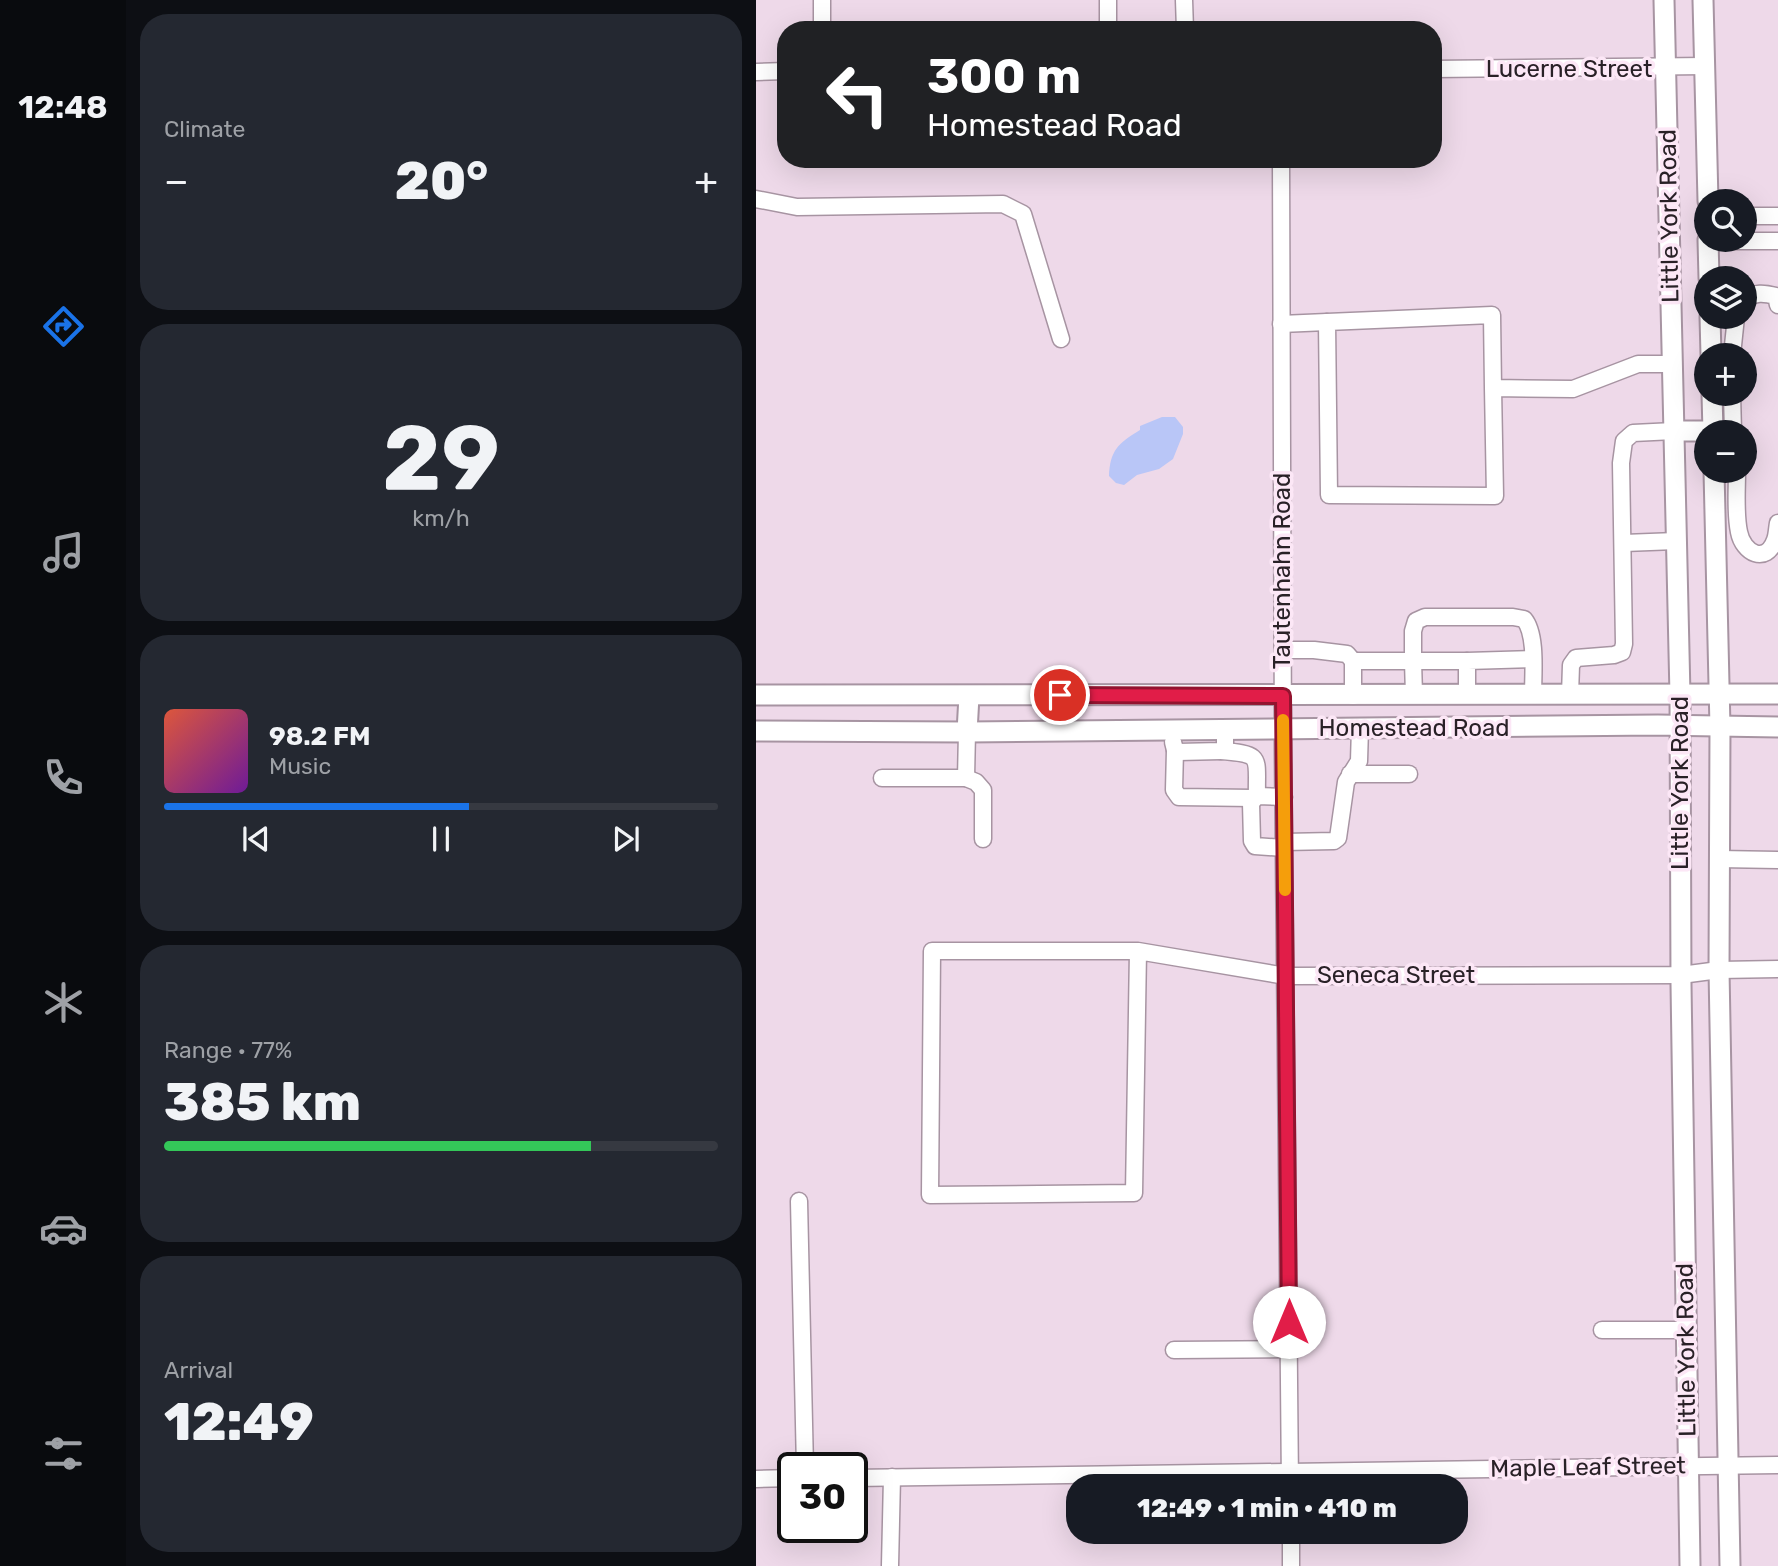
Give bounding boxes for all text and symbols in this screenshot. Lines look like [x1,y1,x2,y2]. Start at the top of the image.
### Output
text: 300 m [927,47,1081,105]
icon: left [812,49,903,140]
street label: Lucerne Street [1486,55,1652,83]
text: 12:48 [18,88,108,126]
text: Homestead Road [927,106,1182,144]
text: Climate [164,115,245,143]
street label: Little York Road [1653,129,1685,303]
text: 20° [395,150,488,212]
text: − [164,158,189,204]
text: + [694,158,718,204]
map controls [1694,189,1757,483]
button: search [1694,189,1757,252]
button: layers [1694,266,1757,329]
icon: directions [39,302,88,351]
button: + [1694,343,1757,406]
text: 29 [382,404,500,512]
button: − [1694,420,1757,483]
street label: Tautenhahn Road [1268,473,1296,669]
text: km/h [412,504,470,532]
icon: music [39,528,88,577]
pin [1030,665,1090,725]
icon: arrive [1041,676,1079,714]
street label: Little York Road [1666,696,1694,870]
street label: Homestead Road [1318,714,1510,742]
text: 98.2 FM [269,721,371,752]
text: Music [269,752,331,780]
icon: phone [39,753,88,802]
icon: previous [237,820,275,858]
icon: pause [422,820,460,858]
icon: next [607,820,645,858]
street label: Seneca Street [1317,961,1475,989]
icon: climate [39,978,88,1027]
text: Range · 77% [164,1036,292,1064]
text: 385 km [164,1071,361,1133]
icon: car [39,1204,88,1253]
street label: Little York Road [1670,1263,1702,1437]
position arrow [1252,1285,1326,1359]
text: Arrival [164,1356,233,1384]
text: 12:49 [164,1391,314,1453]
icon: filters [39,1429,88,1478]
street label: Maple Leaf Street [1490,1451,1686,1483]
speed limit sign: 30 [777,1452,868,1543]
text: 12:49 · 1 min · 410 m [1137,1493,1397,1524]

